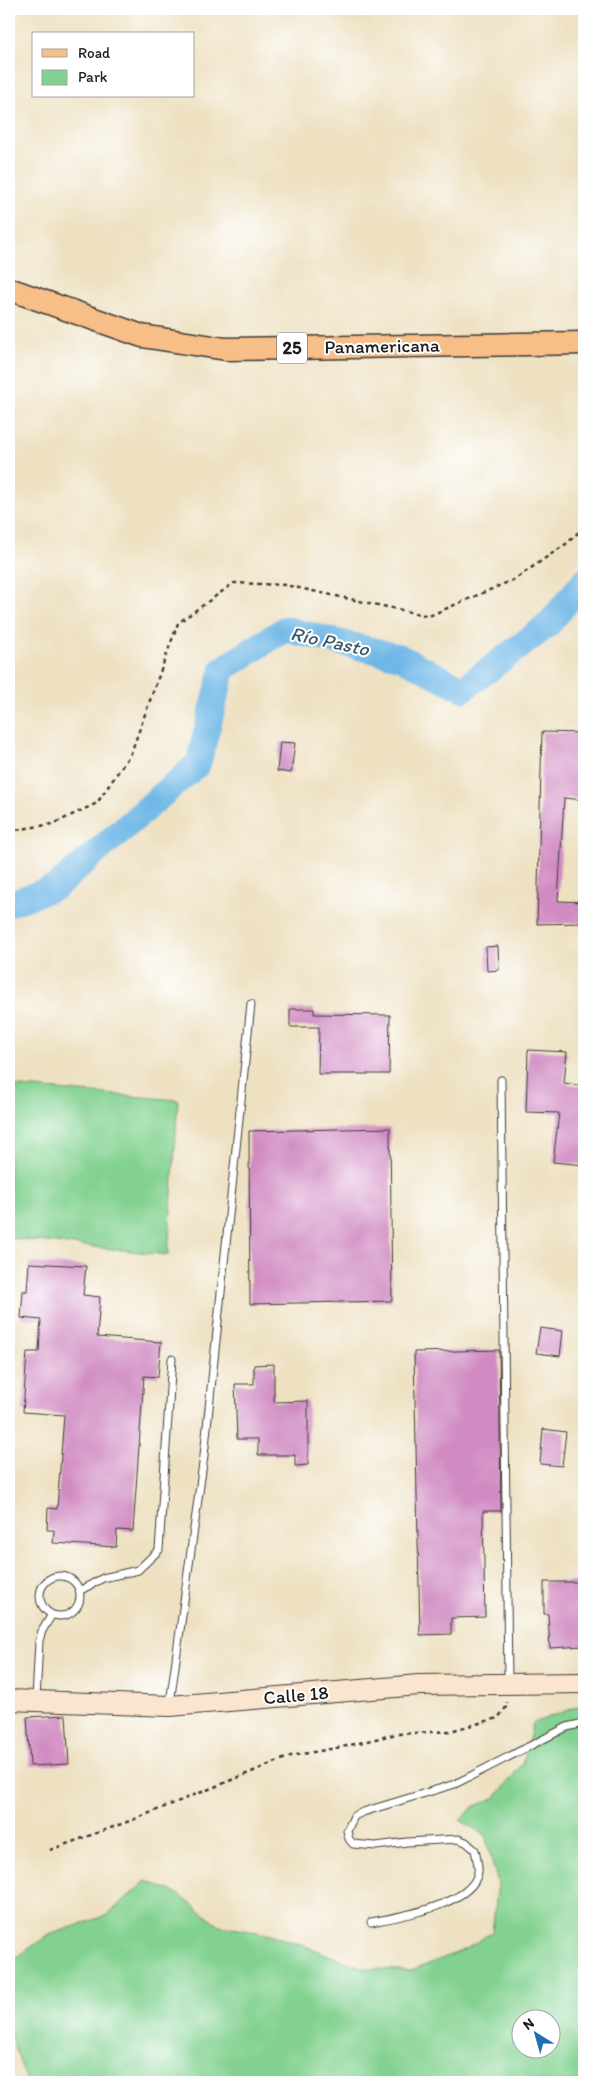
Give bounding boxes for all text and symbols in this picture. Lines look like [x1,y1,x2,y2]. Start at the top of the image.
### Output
legend [32,32,195,98]
text: Road [78,44,111,62]
text: Park [78,68,108,86]
road number: 25 [277,332,307,363]
street label: Panamericana [324,333,440,359]
water label: Río Pasto [289,621,372,661]
street label: Calle 18 [262,1681,330,1709]
north arrow [510,2008,560,2058]
text: N [520,2014,537,2034]

